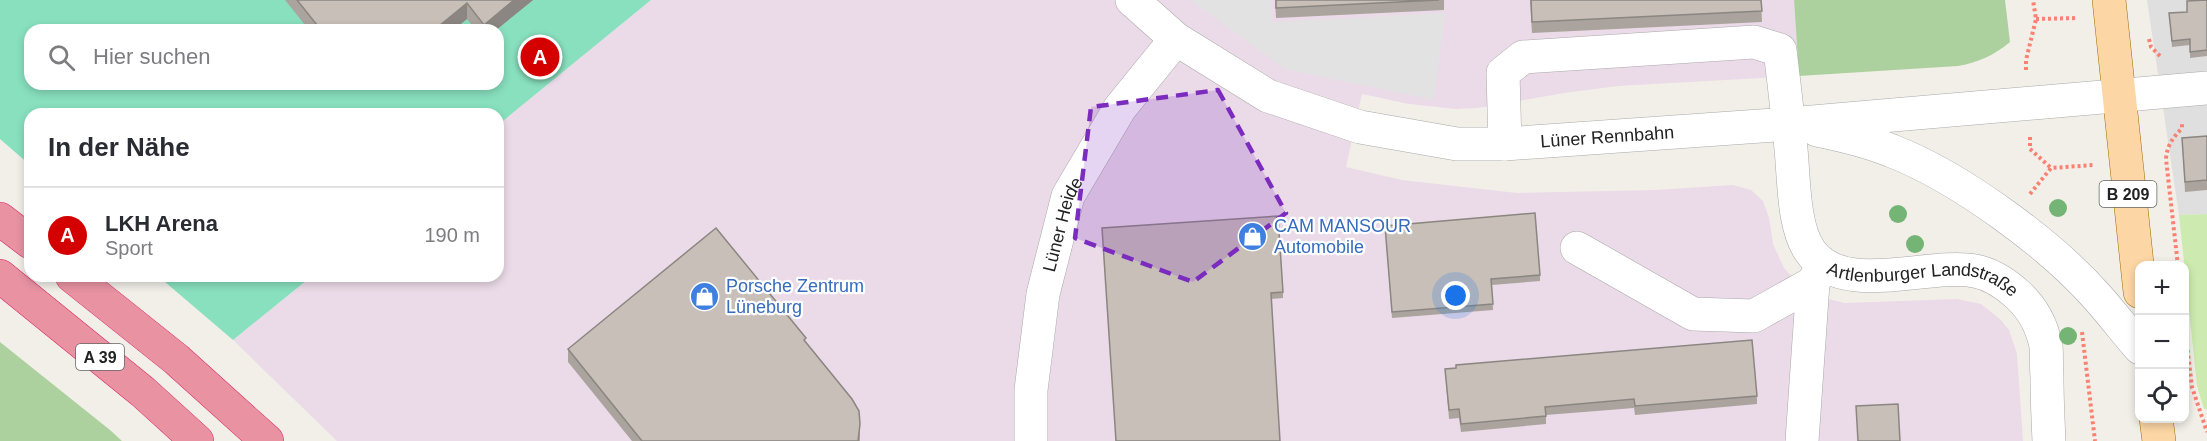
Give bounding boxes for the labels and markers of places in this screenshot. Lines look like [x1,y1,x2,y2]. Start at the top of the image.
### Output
pin: A [520,34,560,80]
place label: CAM MANSOUR Automobile [1274,216,1411,257]
shop icon: CAM MANSOUR Automobile [1237,220,1269,252]
place label: Porsche Zentrum Lüneburg [726,276,864,317]
shop icon: Porsche Zentrum Lüneburg [689,280,721,312]

